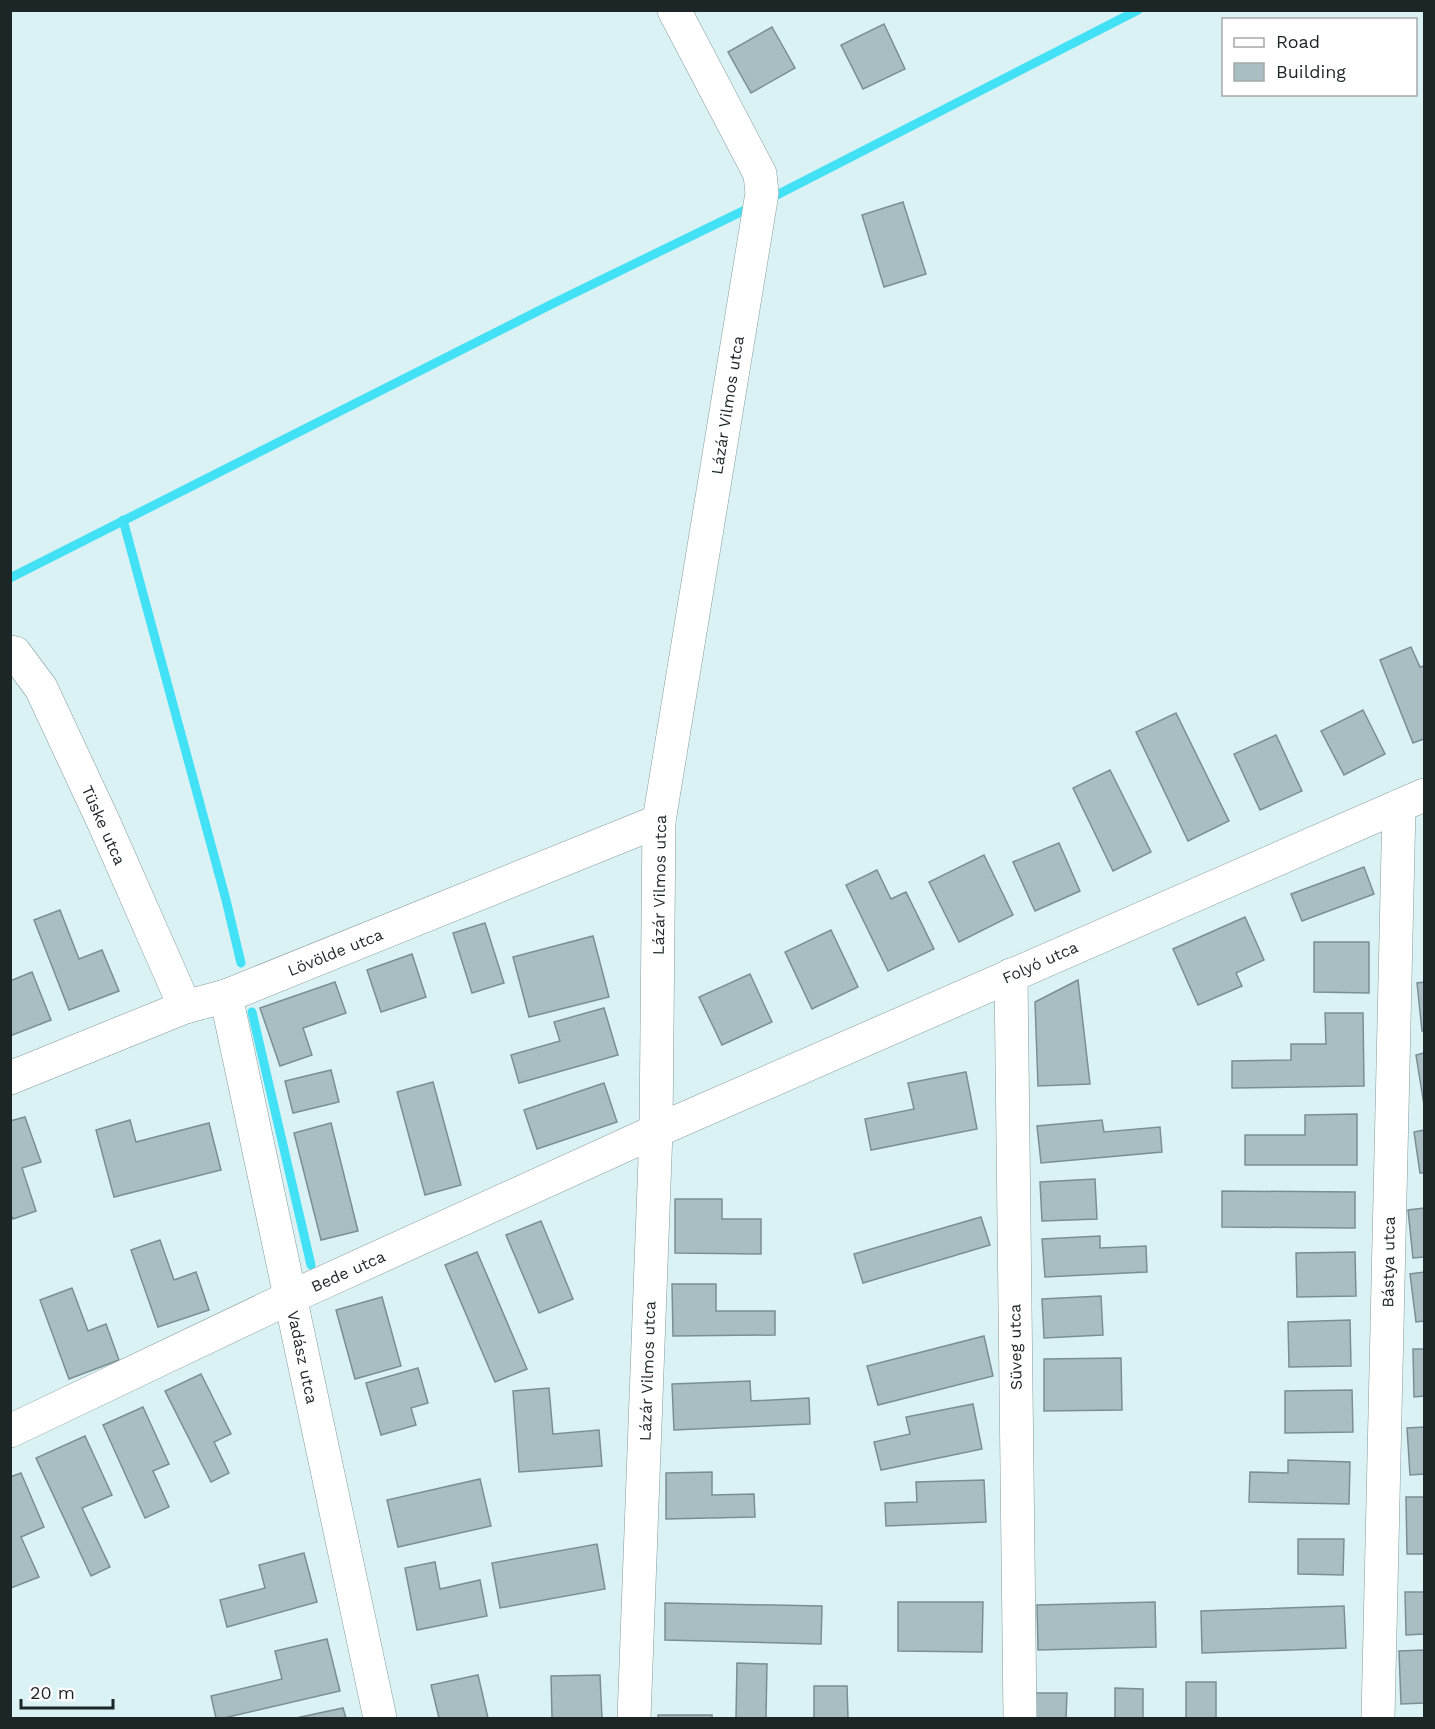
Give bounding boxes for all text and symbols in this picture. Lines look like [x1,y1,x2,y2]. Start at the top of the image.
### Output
legend [1222,18,1417,96]
text: Road [1276,31,1320,52]
text: Building [1276,61,1346,82]
street label: Lázár Vilmos utca [707,334,748,476]
street label: Tüske utca [78,783,130,868]
street label: Lázár Vilmos utca [649,815,670,955]
street label: Lövölde utca [285,925,386,980]
street label: Folyó utca [999,937,1081,988]
street label: Bástya utca [1378,1216,1399,1308]
street label: Bede utca [308,1247,388,1296]
street label: Lázár Vilmos utca [636,1301,659,1441]
street label: Süveg utca [1005,1304,1026,1390]
street label: Vadász utca [283,1309,322,1405]
scale bar [21,1672,112,1710]
text: 20 m [30,1682,75,1703]

